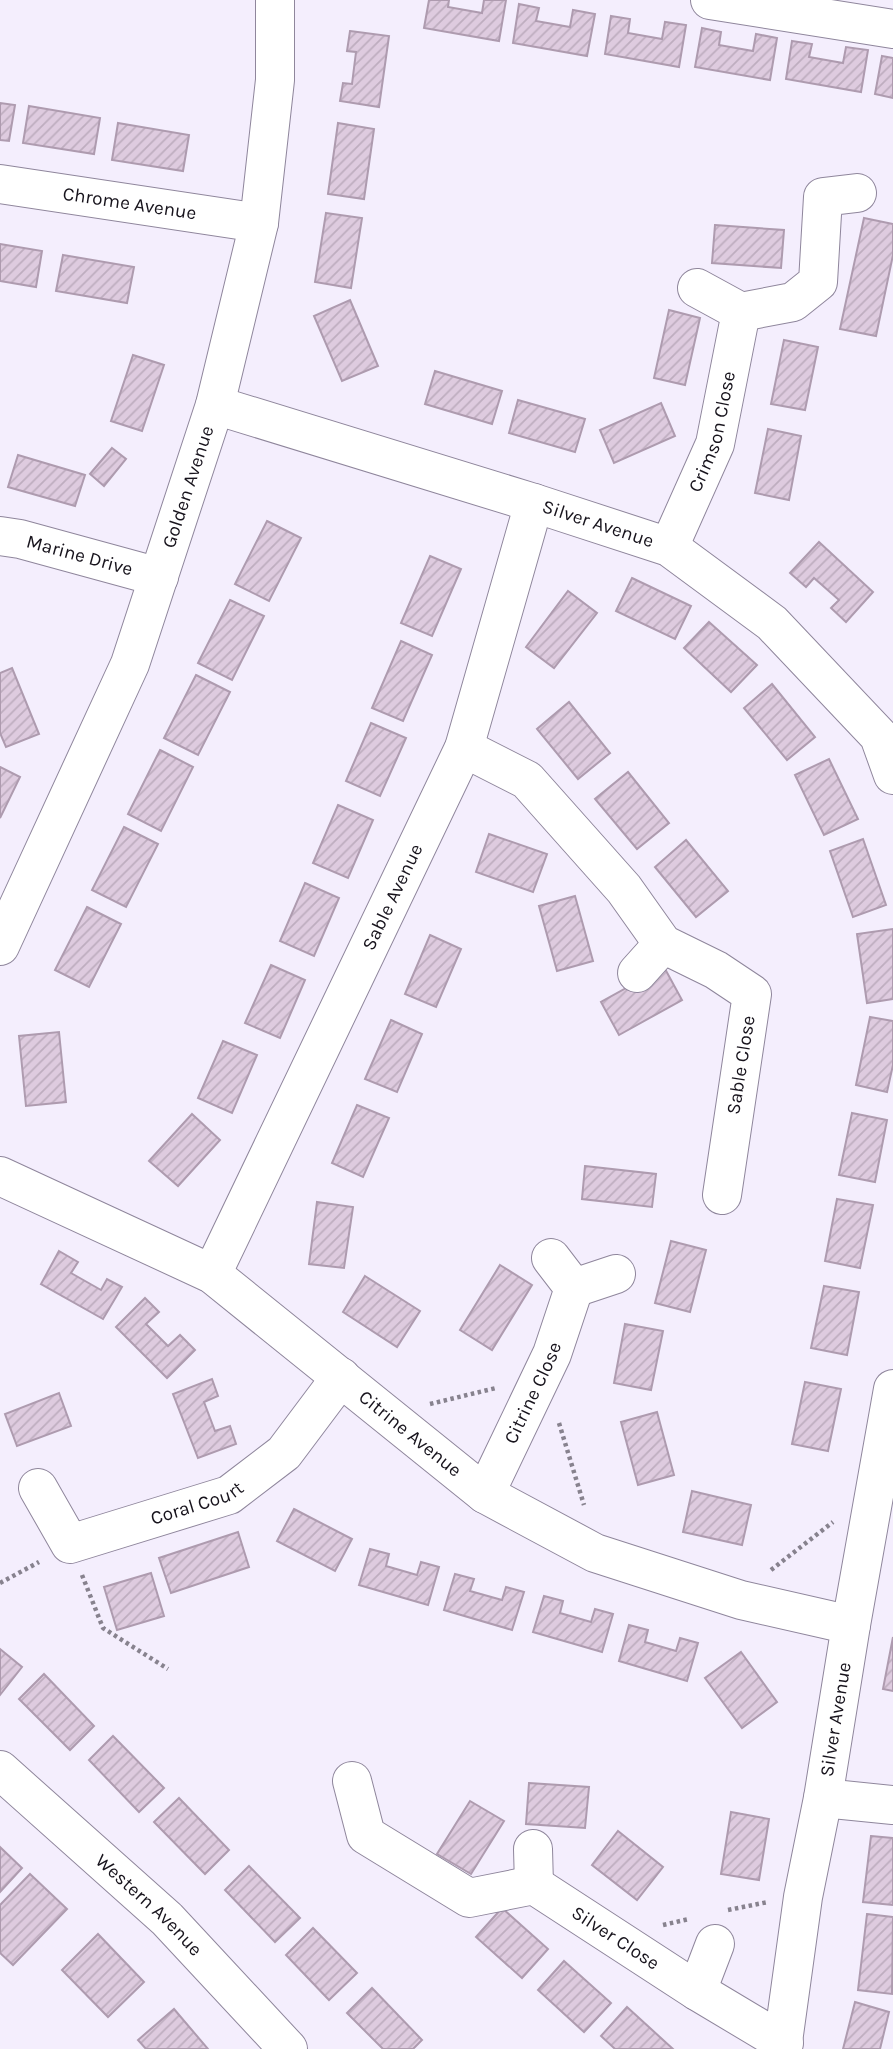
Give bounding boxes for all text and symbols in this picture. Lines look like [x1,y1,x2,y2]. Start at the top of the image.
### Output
street label: Chrome Avenue [61,183,198,224]
street label: Crimson Close [684,369,740,496]
street label: Golden Avenue [158,423,218,551]
street label: Silver Avenue [540,495,656,552]
street label: Marine Drive [24,530,135,580]
street label: Sable Avenue [358,840,427,954]
street label: Sable Close [722,1014,760,1116]
street label: Citrine Close [500,1339,566,1447]
street label: Citrine Avenue [354,1386,466,1482]
street label: Coral Court [148,1477,248,1529]
street label: Silver Avenue [816,1661,856,1778]
street label: Western Avenue [91,1849,207,1960]
street label: Silver Close [567,1901,664,1975]

